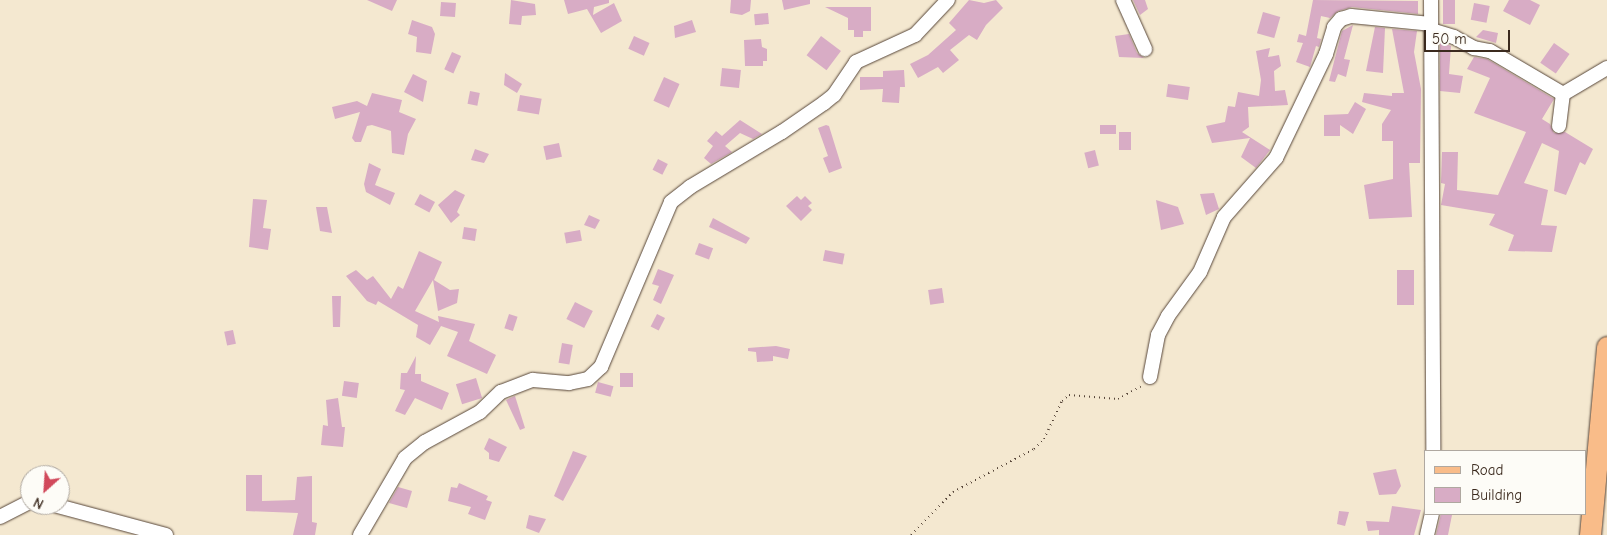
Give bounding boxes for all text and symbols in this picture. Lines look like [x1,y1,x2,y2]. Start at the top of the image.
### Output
scale bar [1427,20,1513,52]
text: 50 m [1432,30,1467,48]
legend [1424,450,1587,515]
text: Road [1471,461,1503,479]
north arrow [20,465,70,515]
text: Building [1471,486,1522,504]
text: N [31,493,46,513]

